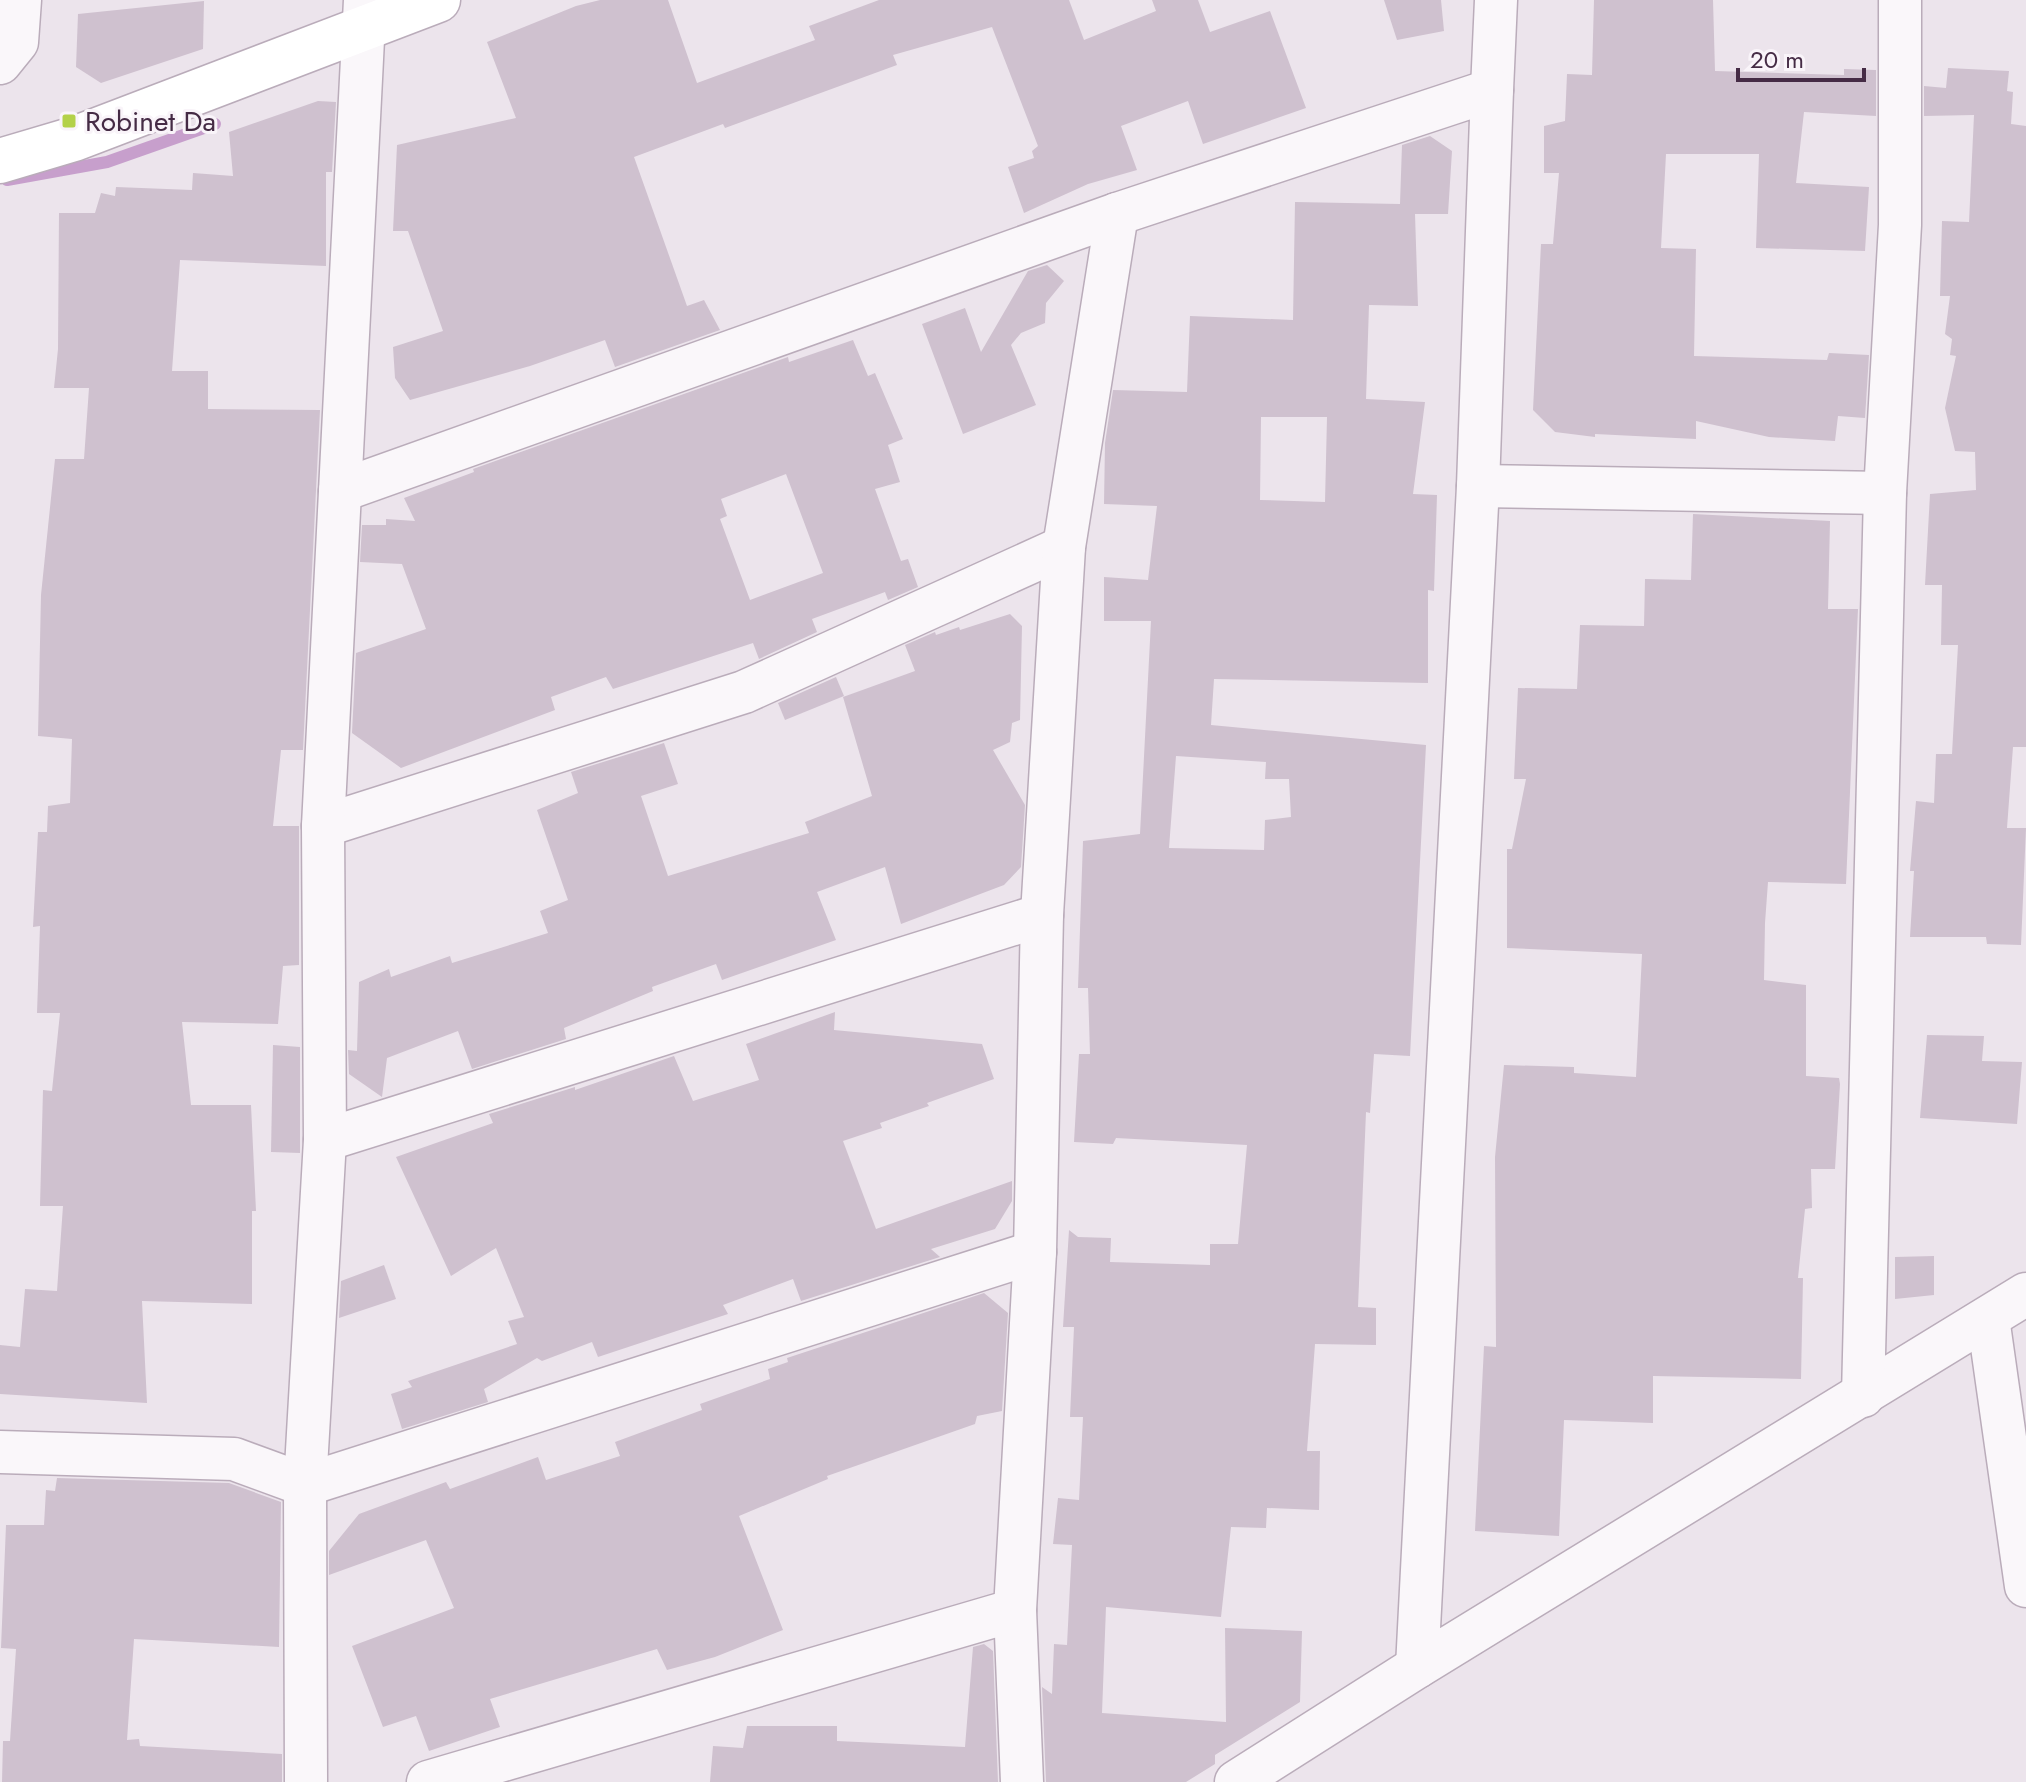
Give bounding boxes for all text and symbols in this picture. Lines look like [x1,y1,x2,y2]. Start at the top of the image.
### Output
scale bar [1738,32,1864,82]
text: 20 m [1750,42,1804,77]
place label: Robinet Da [85,101,216,142]
marker: Robinet Da [60,112,78,130]

